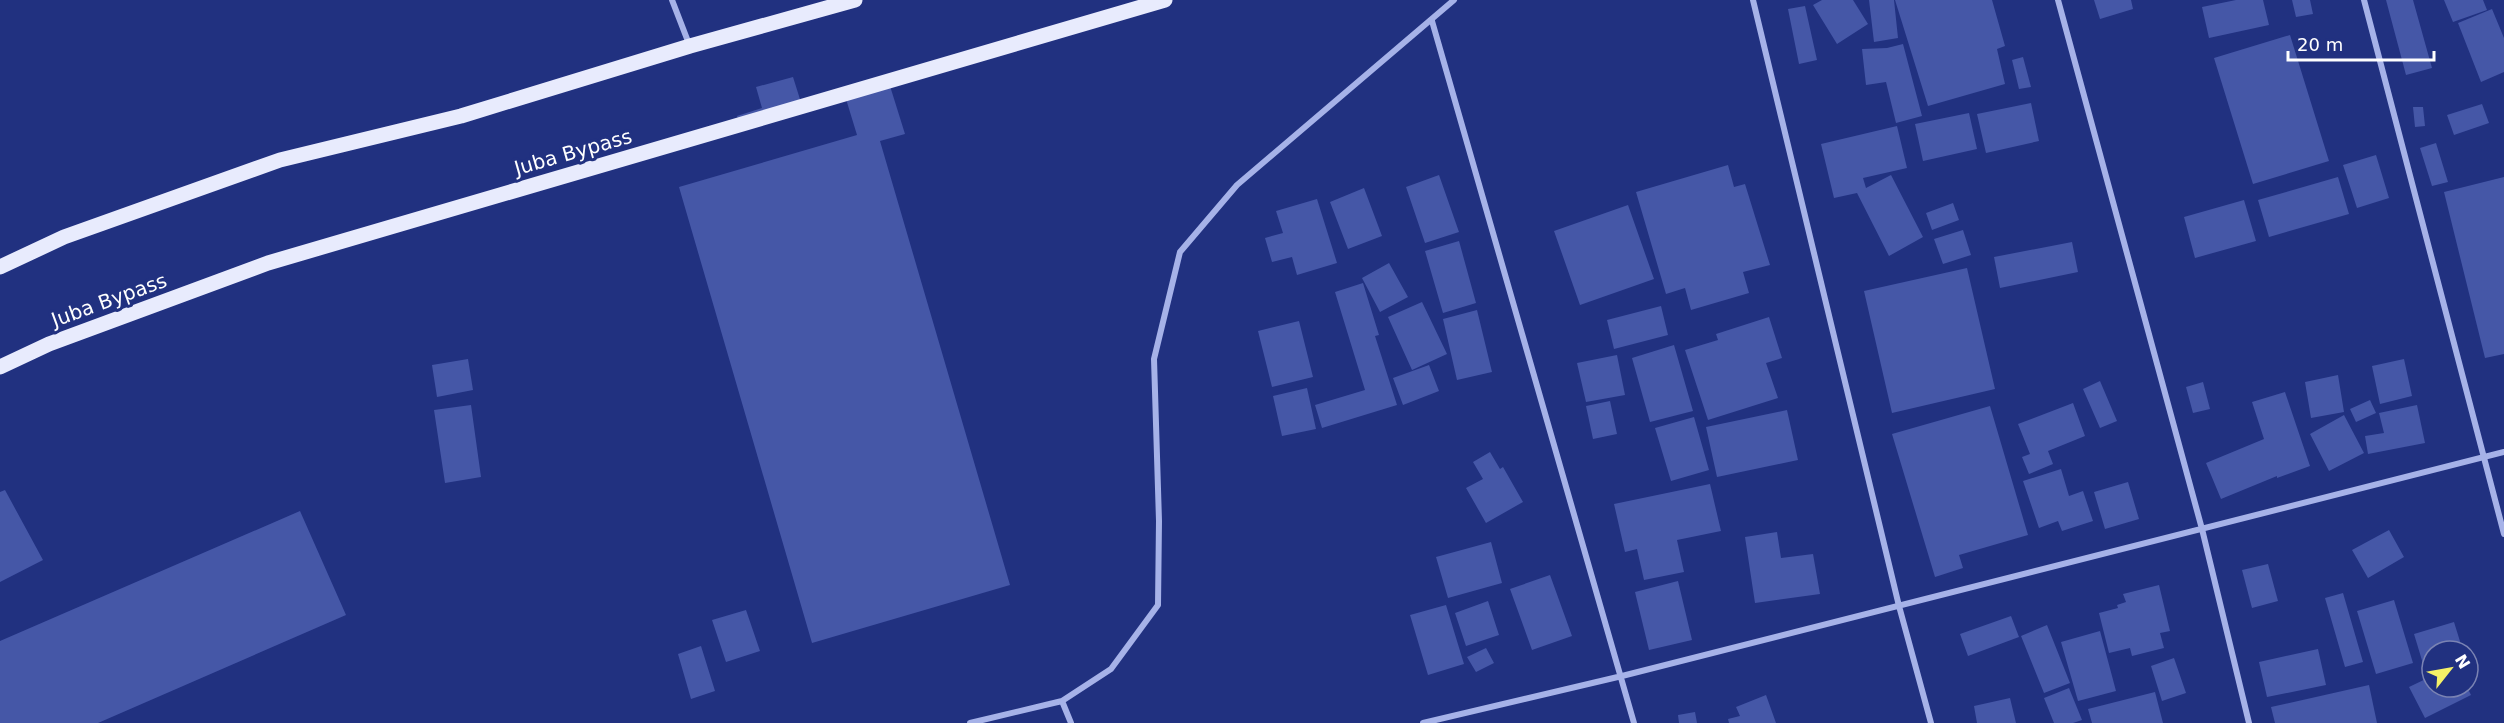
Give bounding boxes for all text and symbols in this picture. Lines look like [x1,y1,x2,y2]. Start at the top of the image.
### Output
scale bar [2288,24,2434,62]
text: 20 m [2297,34,2343,55]
street label: Juba Bypass [510,124,635,181]
street label: Juba Bypass [46,268,170,333]
north arrow [2420,639,2480,699]
text: N [2451,651,2474,672]

